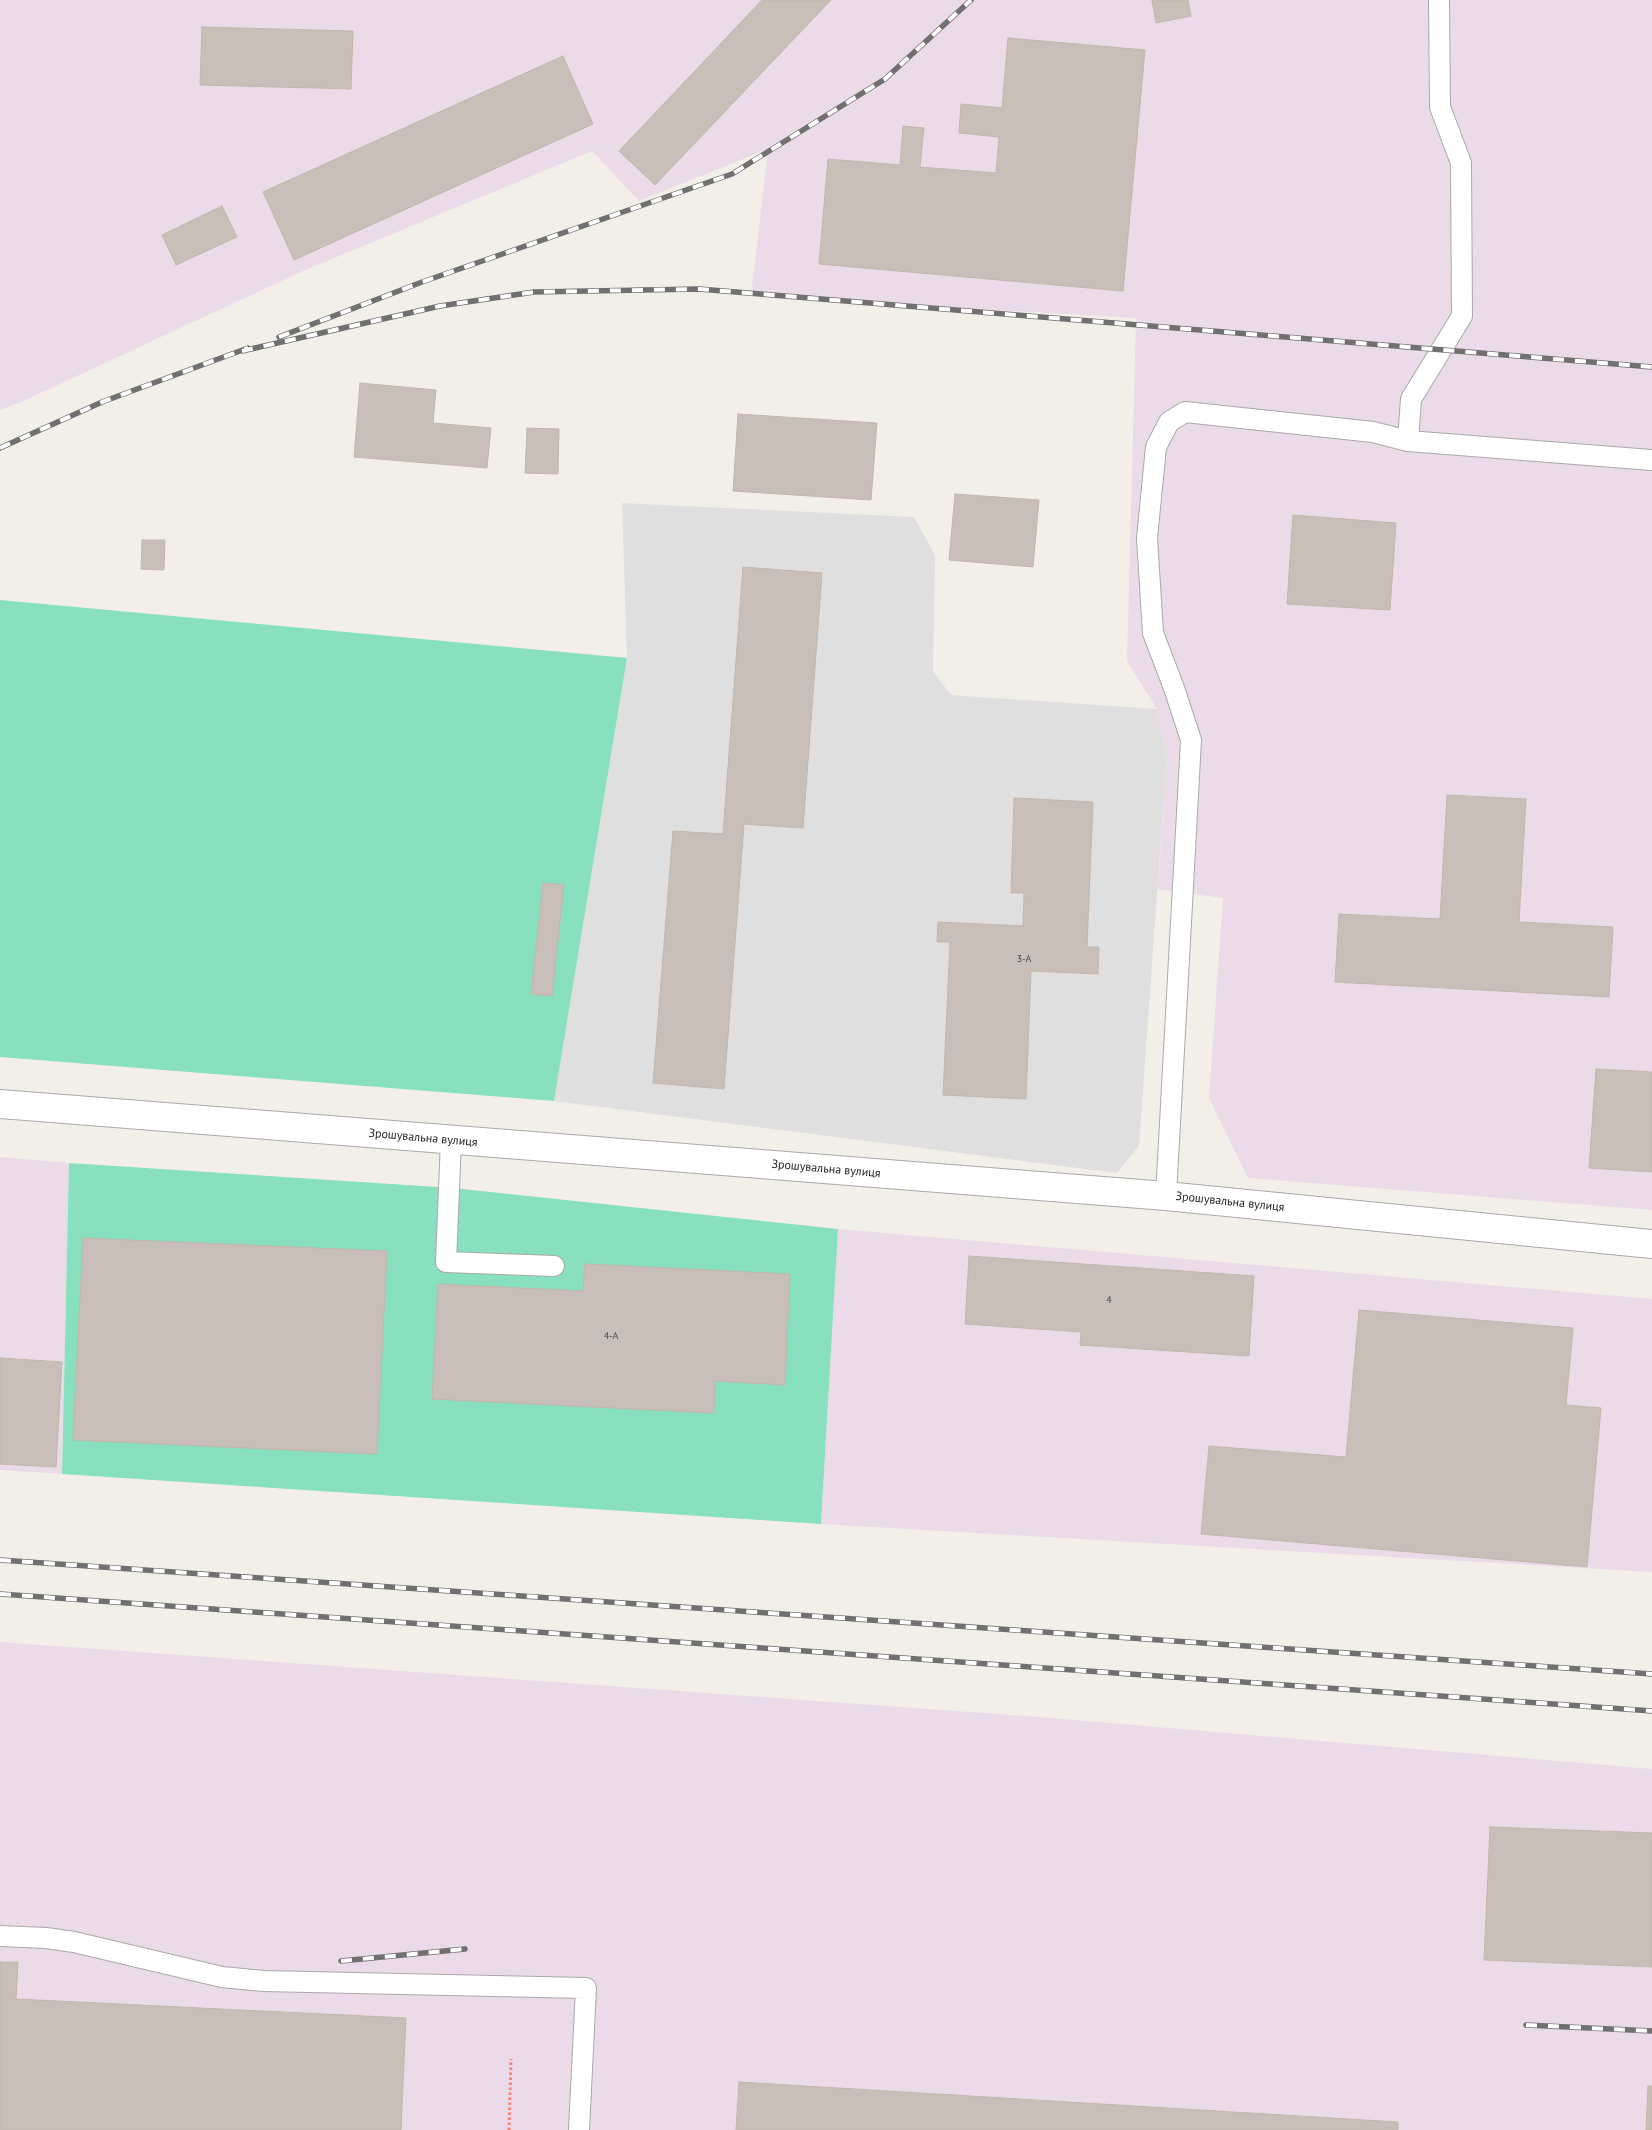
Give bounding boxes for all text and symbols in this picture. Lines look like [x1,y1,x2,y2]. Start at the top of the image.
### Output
house number: 3-А [1017,953,1031,965]
street label: Зрошувальна вулиця [368,1126,478,1150]
street label: Зрошувальна вулиця [771,1157,881,1181]
street label: Зрошувальна вулиця [1175,1189,1285,1215]
house number: 4 [1106,1294,1112,1306]
house number: 4-А [604,1330,618,1342]

